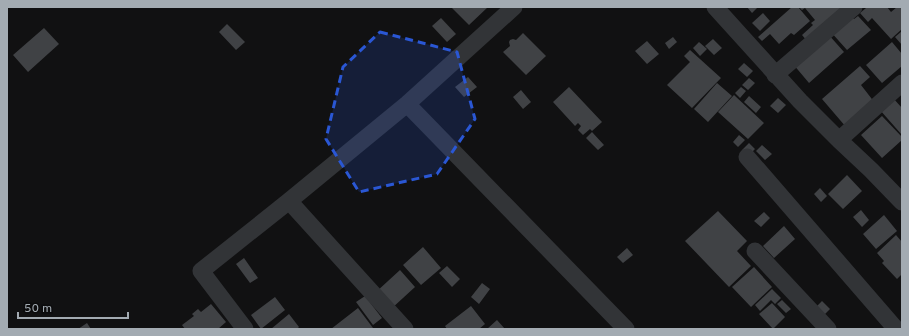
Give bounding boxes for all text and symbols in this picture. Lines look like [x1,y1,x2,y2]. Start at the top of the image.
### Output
scale bar [18,294,128,320]
text: 50 m [24,301,52,317]

